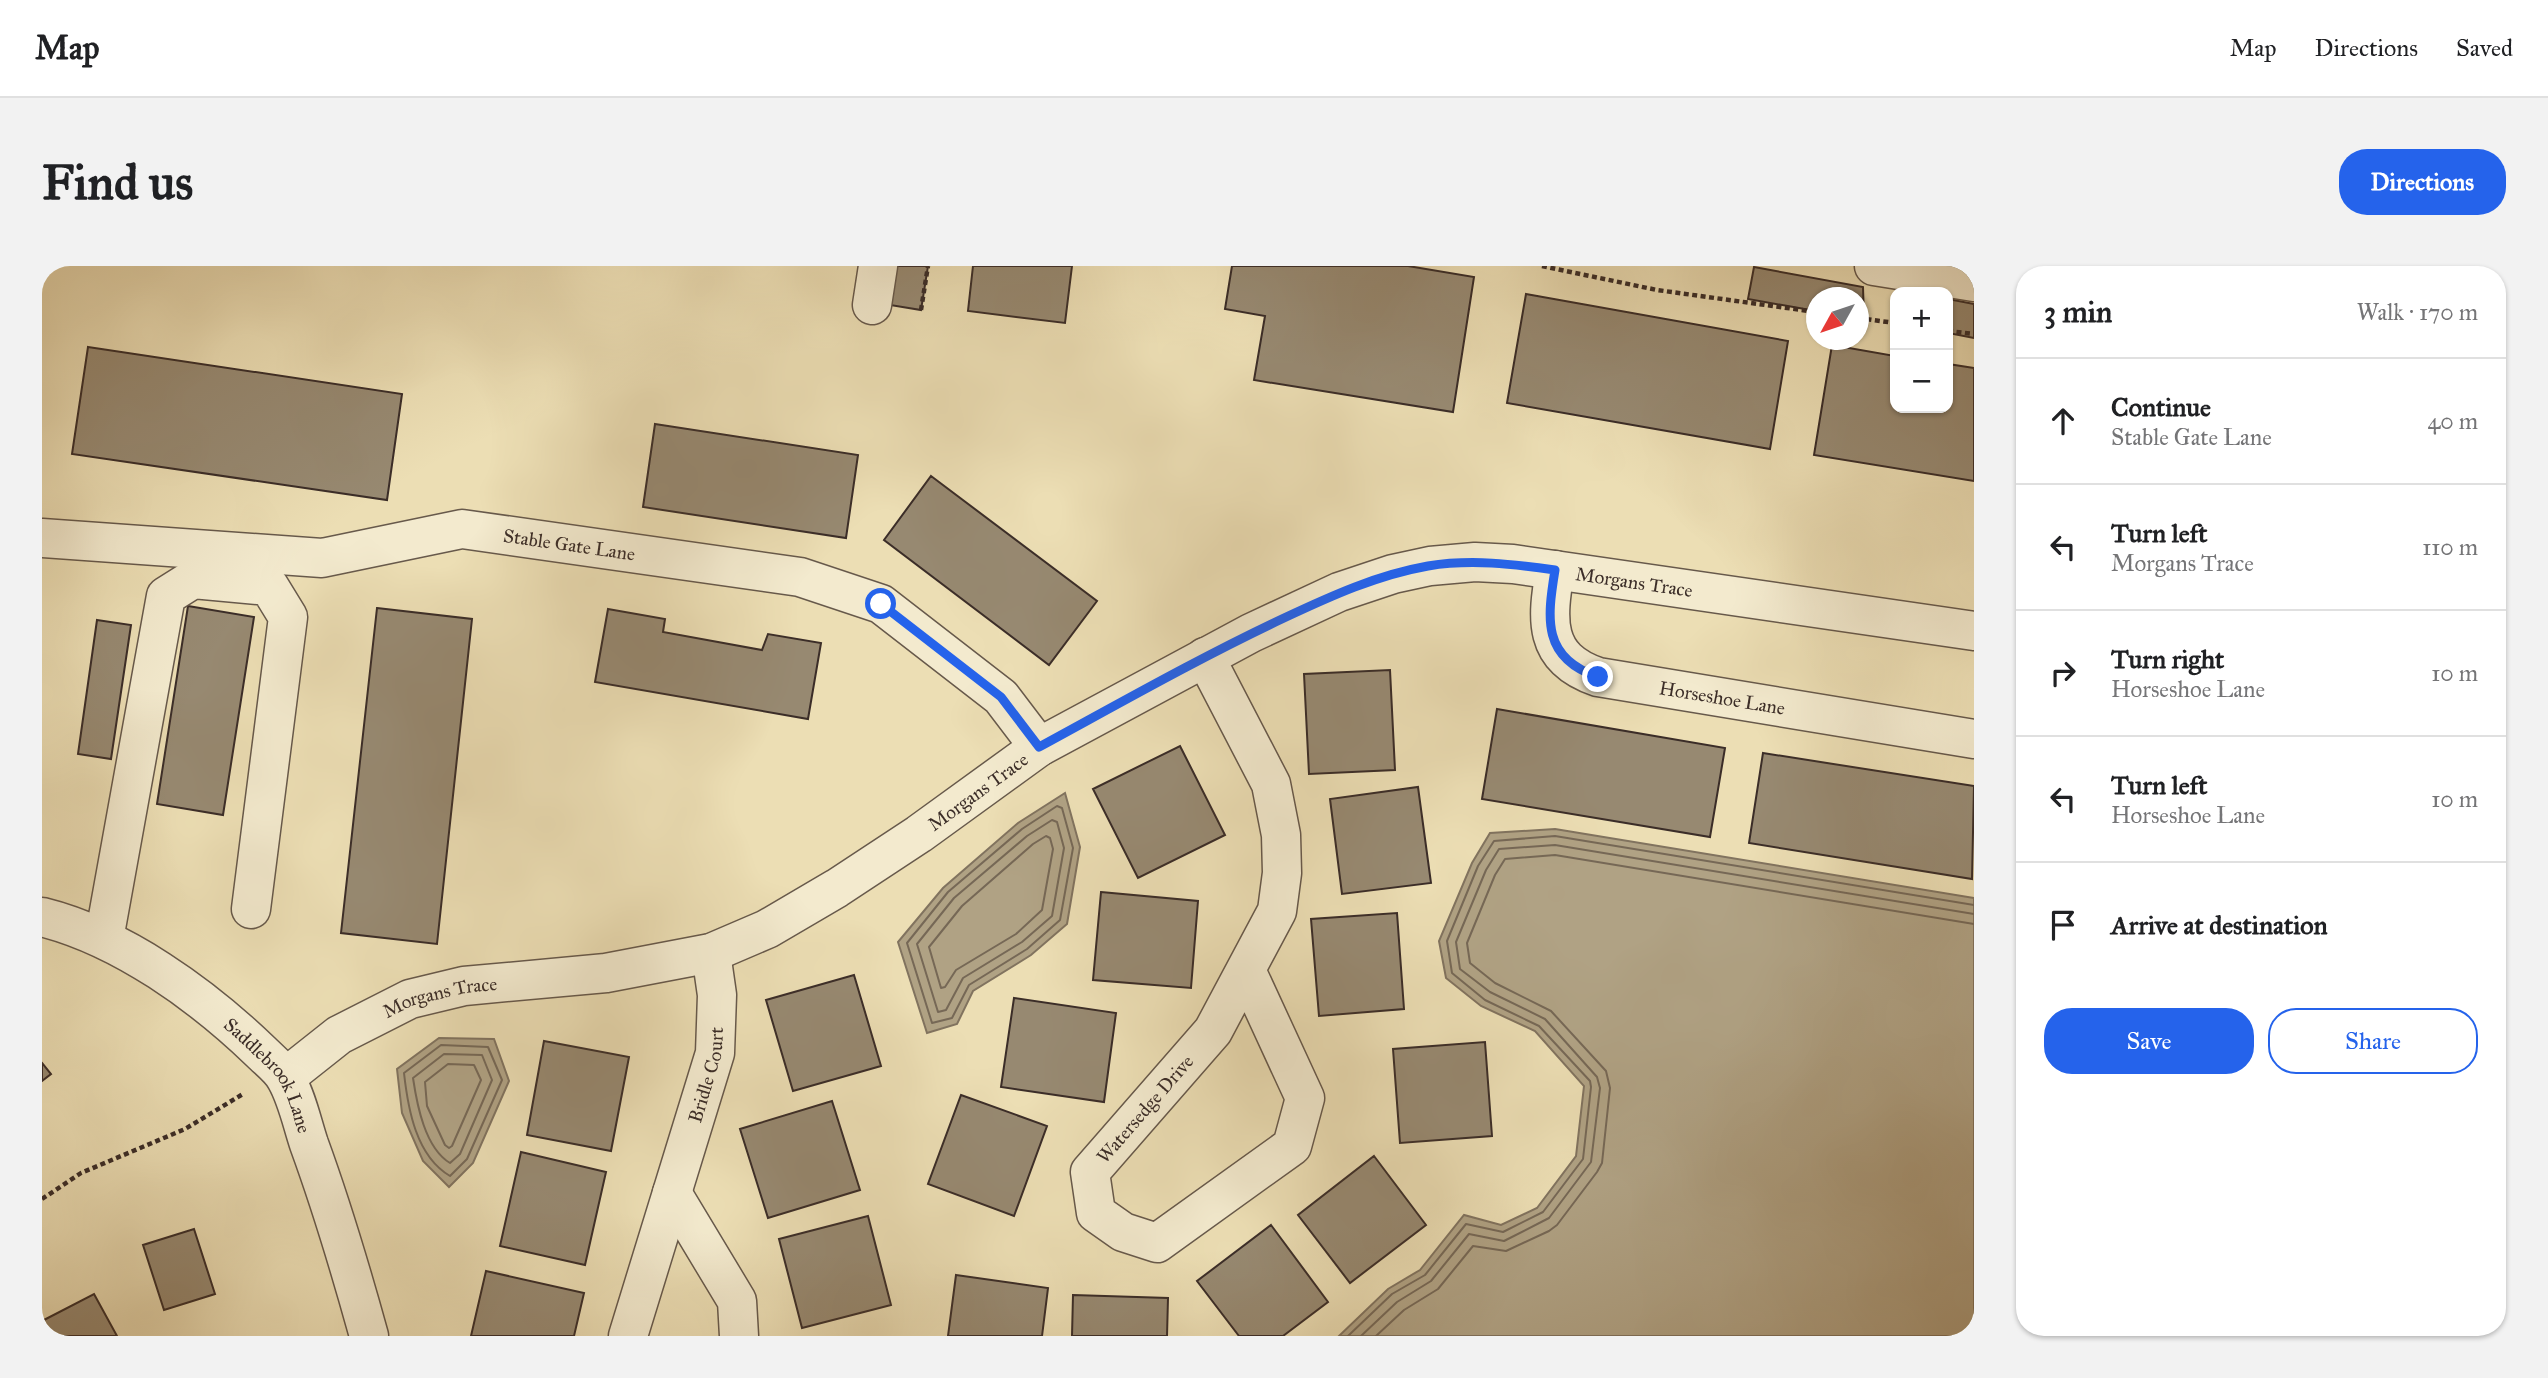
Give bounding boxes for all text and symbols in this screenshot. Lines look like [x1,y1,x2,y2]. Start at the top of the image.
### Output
text: Map [35,28,99,68]
text: Map [2230,33,2277,63]
text: Directions [2315,33,2418,63]
text: Saved [2456,33,2513,63]
button: Directions [2339,149,2506,215]
text: Find us [42,153,193,212]
north arrow [1806,287,1869,350]
map controls [1890,287,1953,413]
button: + [1890,287,1953,350]
text: 3 min [2044,294,2112,330]
text: Walk · 170 m [2357,298,2478,326]
button: − [1890,350,1953,413]
text: Continue [2111,391,2211,423]
icon: ahead [2044,402,2082,440]
text: 40 m [2428,407,2478,435]
text: Stable Gate Lane [2111,423,2272,451]
text: Turn left [2111,517,2207,549]
street label: Stable Gate Lane [502,524,637,565]
icon: left [2044,528,2082,566]
text: 110 m [2422,533,2478,561]
text: Morgans Trace [2111,549,2254,577]
street label: Morgans Trace [1574,562,1694,601]
route start [865,588,896,619]
text: Turn right [2111,643,2224,675]
icon: right [2044,654,2082,692]
text: 10 m [2431,659,2478,687]
route end [1582,661,1613,692]
text: Horseshoe Lane [2111,675,2265,703]
street label: Horseshoe Lane [1657,676,1787,719]
street label: Morgans Trace [923,747,1032,835]
text: Turn left [2111,769,2207,801]
icon: left [2044,780,2082,818]
text: 10 m [2431,785,2478,813]
text: Horseshoe Lane [2111,801,2265,829]
icon: arrive [2044,906,2082,944]
text: Arrive at destination [2111,909,2328,941]
street label: Morgans Trace [379,972,498,1022]
button: Save [2044,1008,2254,1074]
button: Share [2268,1008,2478,1074]
street label: Saddlebrook Lane [220,1013,316,1136]
street label: Bridle Court [683,1026,727,1125]
street label: Watersedge Drive [1092,1050,1199,1169]

